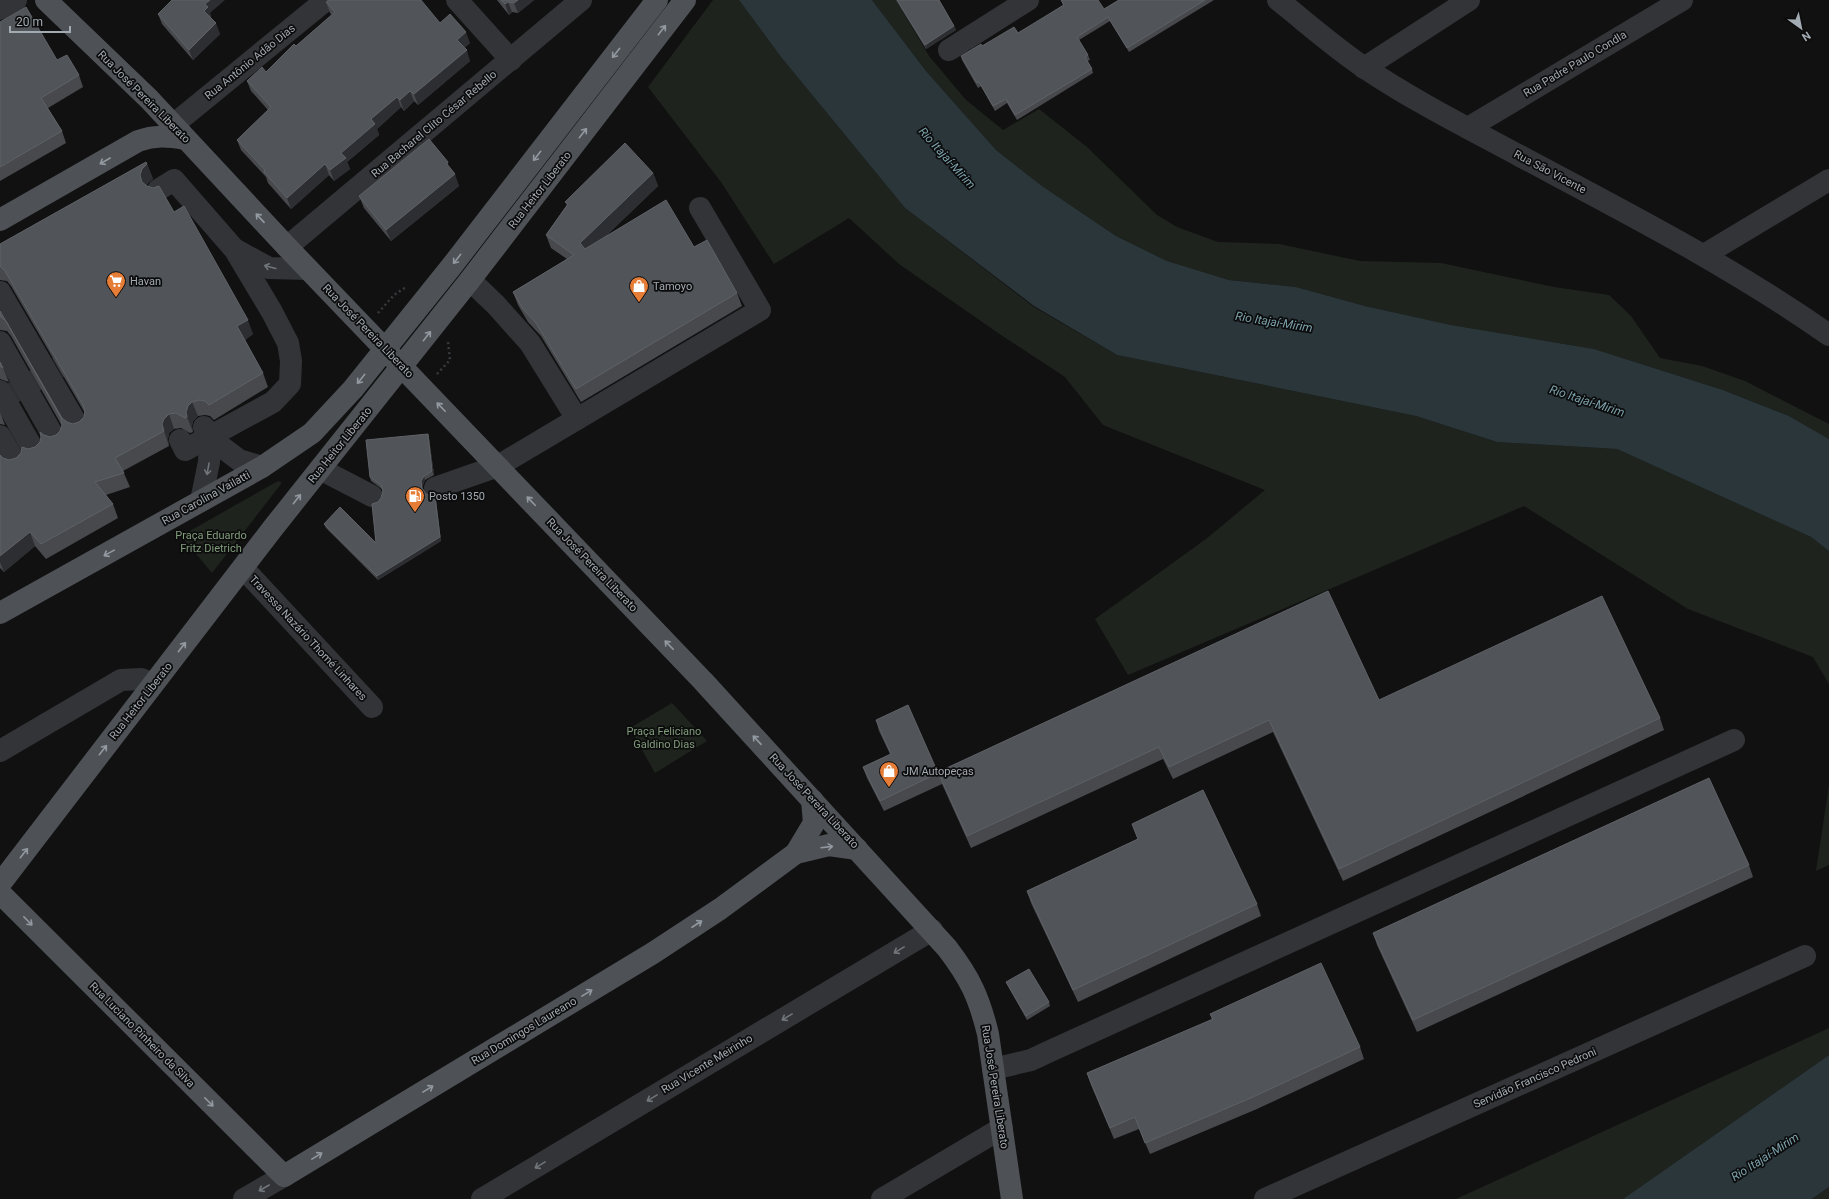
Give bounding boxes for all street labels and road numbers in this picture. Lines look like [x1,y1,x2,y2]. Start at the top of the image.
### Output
street label: Rua Antônio Adão Dias [202,21,298,102]
street label: Rua Padre Paulo Condla [1521,28,1629,100]
street label: Rua José Pereira Liberato [95,48,193,146]
street label: Rua Bacharel Clito César Rebello [369,68,499,180]
street label: Rua São Vicente [1512,148,1588,197]
street label: Rua Heitor Liberato [506,149,574,231]
street label: Rua José Pereira Liberato [320,281,416,381]
street label: Rua Heitor Liberato [305,404,375,486]
street label: Rua Carolina Vailatti [160,468,252,528]
street label: Rua José Pereira Liberato [544,515,640,615]
street label: Travessa Nazário Thomé Linhares [247,573,370,703]
street label: Rua Heitor Liberato [107,660,175,742]
street label: Rua José Pereira Liberato [767,751,861,851]
street label: Rua Luciano Pinheiro da Silva [87,980,197,1090]
street label: Rua Domingos Laureano [469,995,579,1067]
street label: Rua José Pereira Liberato [979,1024,1011,1150]
street label: Rua Vicente Meirinho [659,1032,755,1096]
street label: Servidão Francisco Pedroni [1471,1045,1599,1111]

